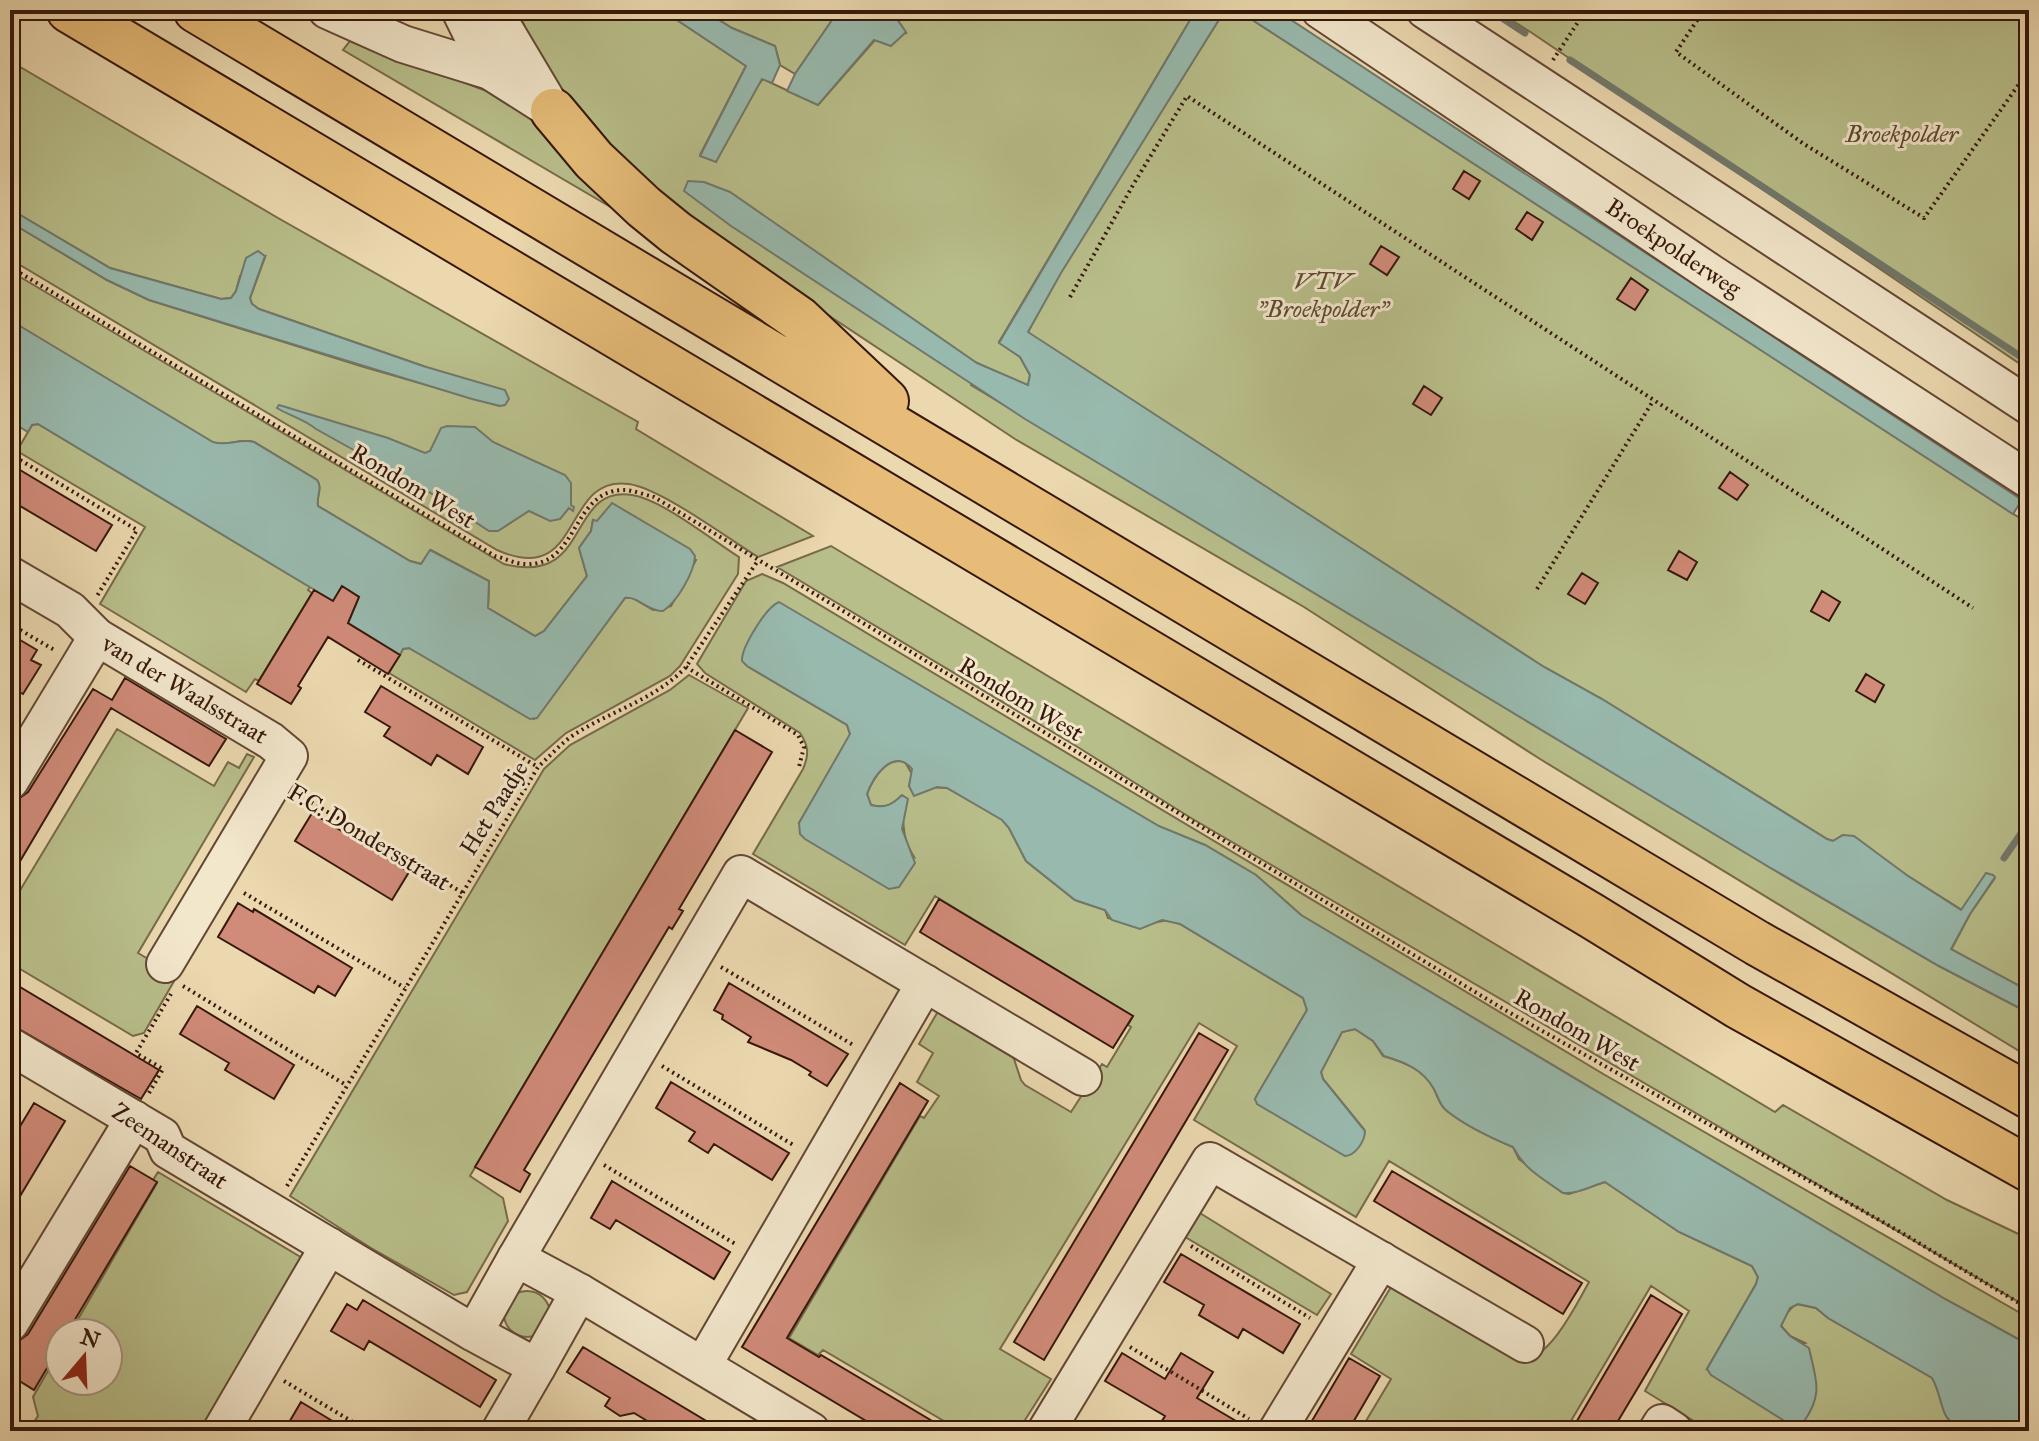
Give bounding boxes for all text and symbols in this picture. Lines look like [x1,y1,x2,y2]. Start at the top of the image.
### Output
park label: Broekpolder [1845,119,1960,149]
street label: Broekpolderweg [1600,192,1748,304]
park label: VTV "Broekpolder" [1257,266,1391,324]
street label: Rondom West [345,437,481,535]
street label: van der Waalsstraat [96,628,274,751]
street label: Rondom West [953,650,1089,748]
street label: Het Paadje [453,755,535,861]
street label: F.C. Dondersstraat [282,777,456,898]
street label: Rondom West [1509,982,1646,1078]
street label: Zeemanstraat [106,1096,234,1196]
north arrow [44,1317,124,1397]
text: N [77,1323,104,1354]

